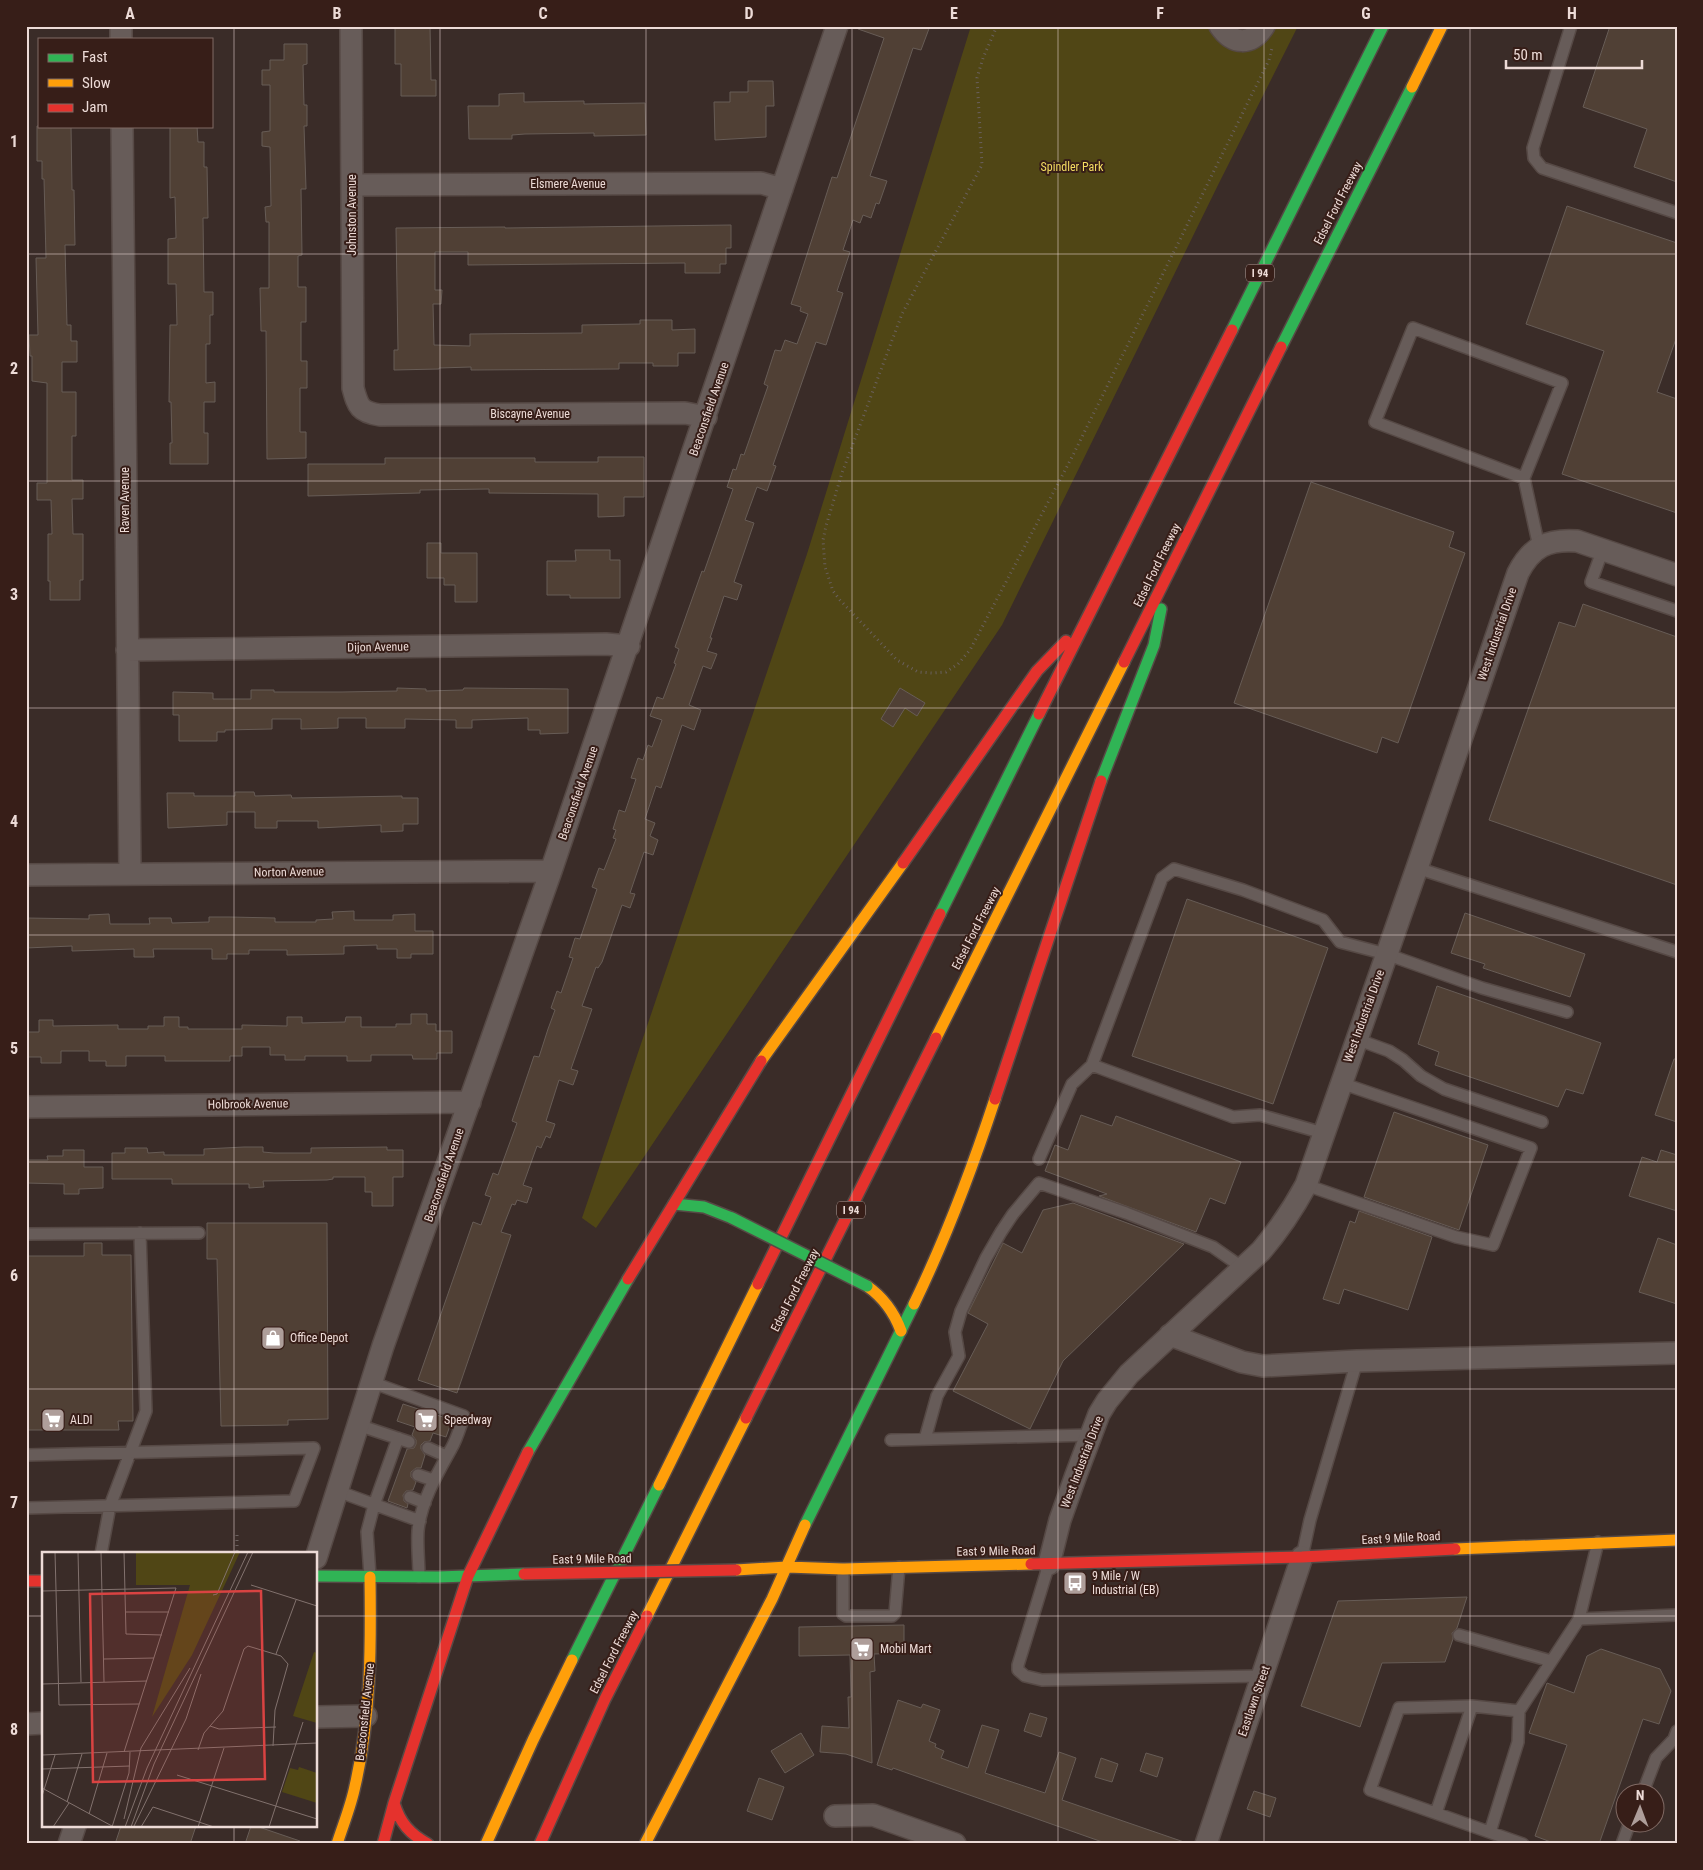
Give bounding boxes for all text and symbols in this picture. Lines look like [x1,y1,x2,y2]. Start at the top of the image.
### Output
text: A [125,4,135,23]
text: B [333,4,342,23]
text: C [538,4,548,23]
text: D [744,4,754,23]
text: E [950,4,958,23]
text: F [1156,4,1164,23]
text: G [1361,4,1371,23]
text: H [1567,4,1577,23]
legend [38,38,212,128]
scale bar [1506,38,1642,70]
text: 50 m [1513,46,1543,64]
text: Fast [82,48,107,66]
text: Slow [82,74,111,92]
text: Jam [82,98,108,116]
text: 1 [10,132,18,151]
street label: Edsel Ford Freeway [1311,159,1365,247]
park label: Spindler Park [1041,160,1104,174]
street label: Johnston Avenue [345,174,359,256]
street label: Elsmere Avenue [530,177,606,191]
road number: I 94 [1246,264,1274,282]
text: 2 [10,359,18,378]
street label: Beaconsfield Avenue [686,360,732,458]
street label: Biscayne Avenue [490,407,570,421]
street label: Raven Avenue [118,467,132,533]
street label: Edsel Ford Freeway [1131,521,1183,609]
text: 3 [10,585,18,604]
street label: West Industrial Drive [1474,585,1520,682]
street label: Dijon Avenue [347,639,409,655]
street label: Beaconsfield Avenue [555,744,601,842]
text: 4 [10,812,18,831]
street label: Norton Avenue [254,864,324,880]
street label: Edsel Ford Freeway [949,884,1003,972]
street label: West Industrial Drive [1341,967,1387,1064]
text: 5 [10,1039,18,1058]
street label: Holbrook Avenue [208,1096,289,1112]
street label: Beaconsfield Avenue [421,1126,467,1224]
road number: I 94 [837,1202,865,1218]
street label: Edsel Ford Freeway [768,1246,822,1334]
text: 6 [10,1266,18,1285]
shop icon: Office Depot [260,1325,286,1351]
place label: Office Depot [290,1331,348,1345]
supermarket icon: ALDI [40,1407,66,1433]
supermarket icon: Speedway [413,1407,439,1433]
place label: ALDI [70,1413,92,1427]
place label: Speedway [444,1413,492,1427]
street label: West Industrial Drive [1058,1414,1106,1510]
text: 7 [10,1493,18,1512]
street label: East 9 Mile Road [1361,1529,1441,1547]
street label: East 9 Mile Road [956,1543,1036,1559]
street label: East 9 Mile Road [552,1551,632,1567]
inset map [42,1552,318,1828]
place label: 9 Mile / W Industrial (EB) [1092,1569,1159,1597]
bus stop icon: 9 Mile / W Industrial (EB) [1062,1570,1088,1596]
street label: Edsel Ford Freeway [587,1608,641,1696]
supermarket icon: Mobil Mart [849,1636,875,1662]
place label: Mobil Mart [880,1642,932,1656]
street label: Beaconsfield Avenue [353,1662,377,1762]
street label: Eastlawn Street [1235,1663,1273,1738]
text: 8 [10,1720,18,1739]
north arrow [1616,1782,1666,1832]
text: N [1636,1787,1645,1803]

